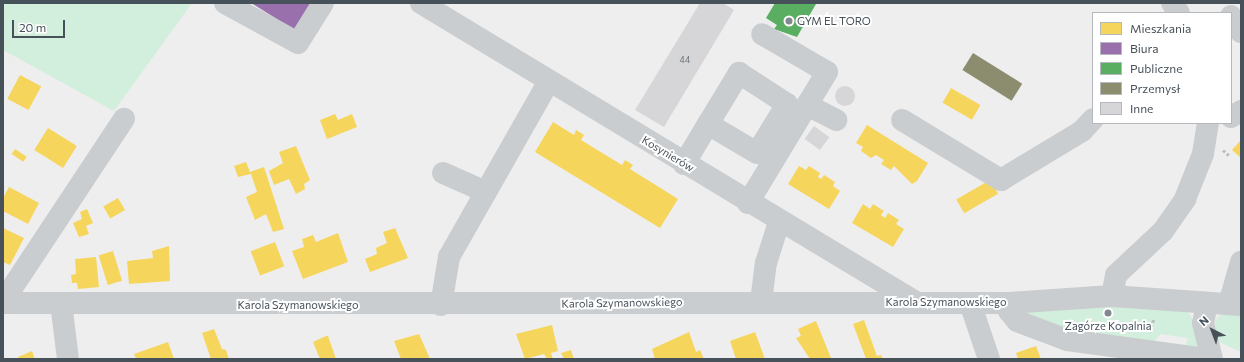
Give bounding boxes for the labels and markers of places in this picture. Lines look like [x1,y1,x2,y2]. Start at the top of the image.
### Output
place label: GYM EL TORO [797,14,871,28]
marker: GYM EL TORO [784,16,794,26]
marker: Zagórze Kopalnia [1103,308,1113,318]
place label: Zagórze Kopalnia [1065,319,1151,333]

